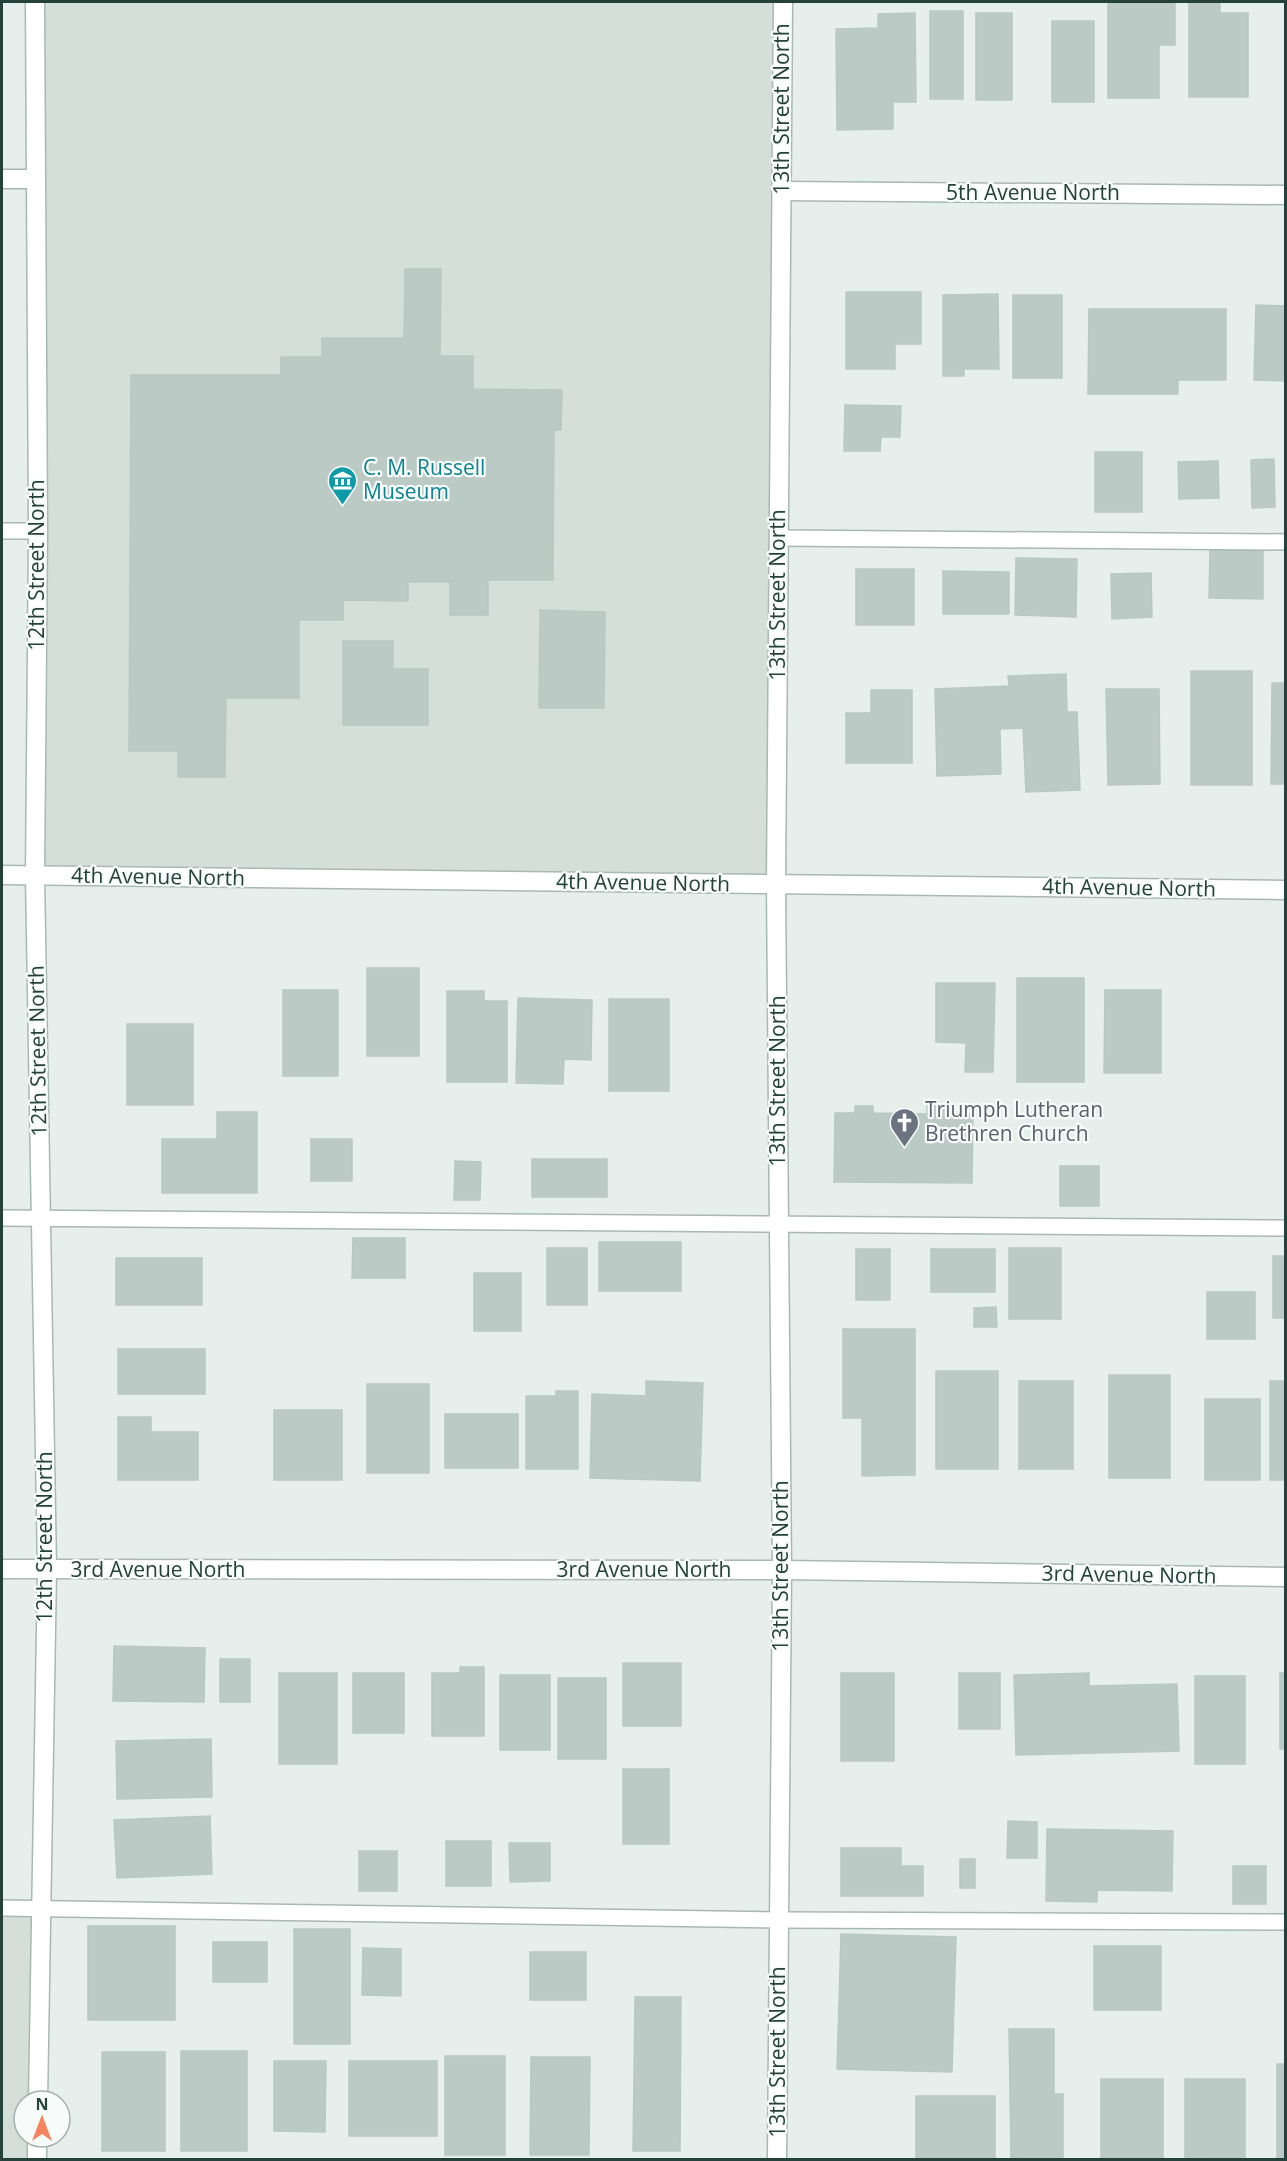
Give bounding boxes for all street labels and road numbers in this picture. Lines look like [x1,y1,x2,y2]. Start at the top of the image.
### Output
street label: 13th Street North [767,23,795,195]
street label: 5th Avenue North [946,178,1120,206]
street label: 12th Street North [22,479,50,651]
street label: 13th Street North [763,509,791,681]
street label: 4th Avenue North [71,860,245,892]
street label: 4th Avenue North [556,866,730,898]
street label: 4th Avenue North [1042,871,1216,903]
street label: 12th Street North [22,965,52,1137]
street label: 13th Street North [763,995,791,1167]
street label: 12th Street North [30,1451,58,1623]
street label: 13th Street North [766,1480,794,1652]
street label: 3rd Avenue North [71,1555,245,1583]
street label: 3rd Avenue North [557,1555,731,1583]
street label: 3rd Avenue North [1041,1558,1217,1590]
street label: 13th Street North [763,1966,791,2138]

